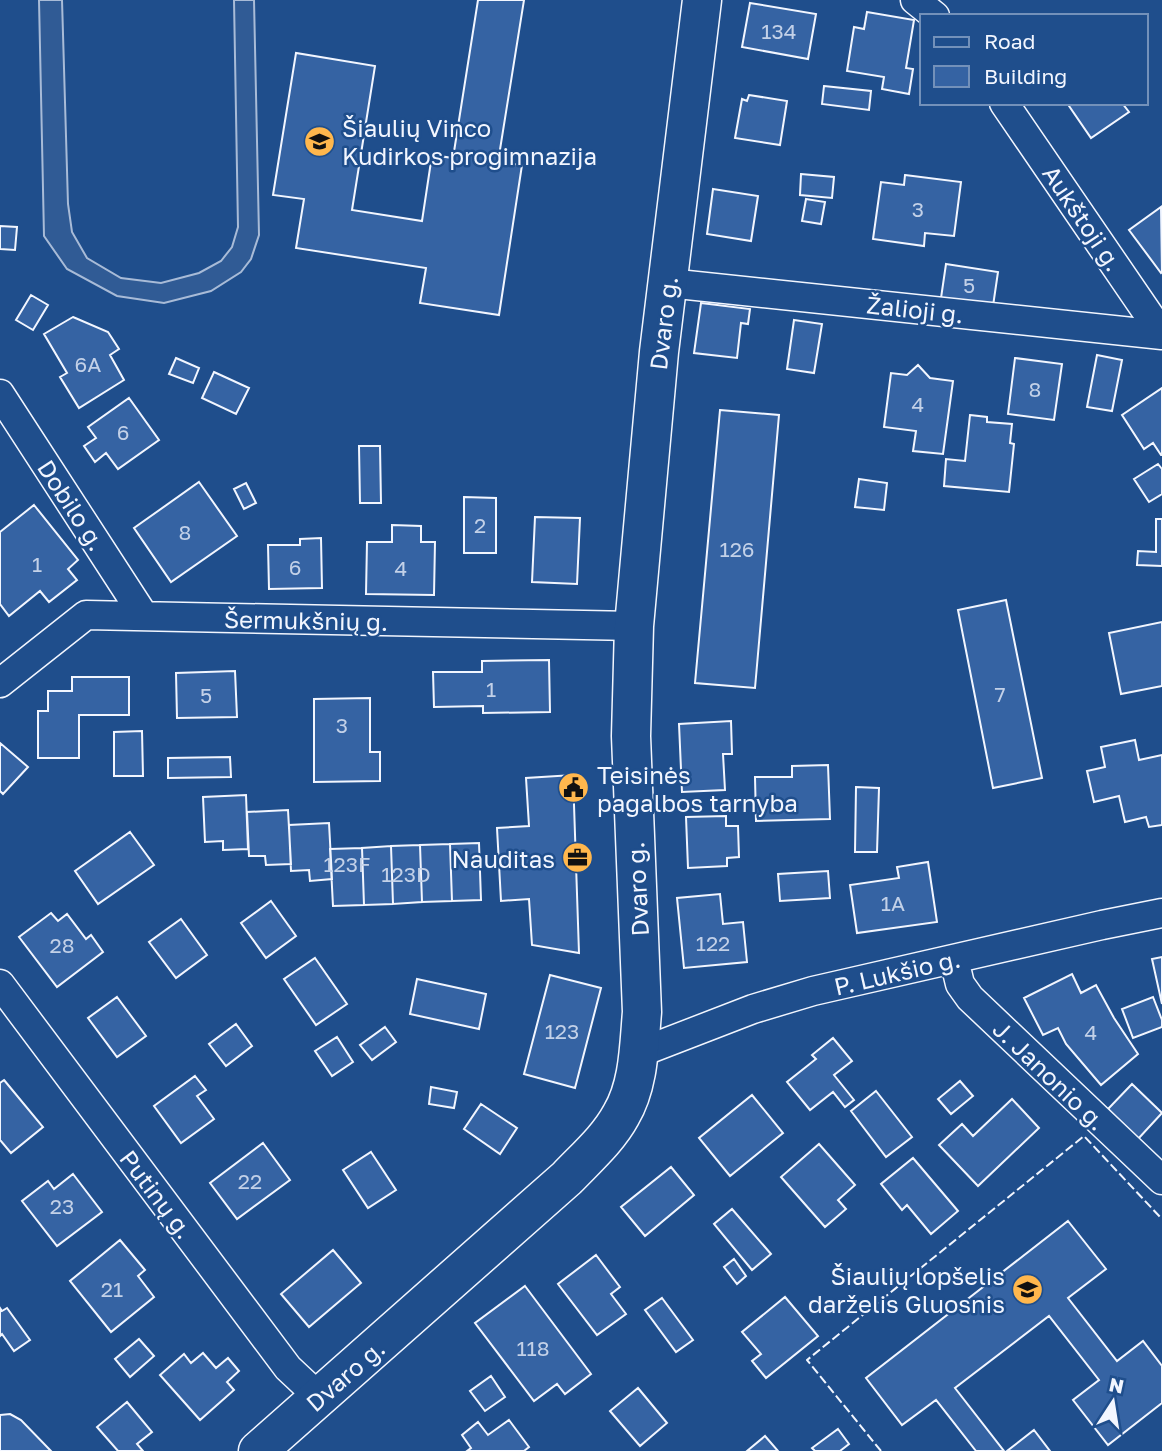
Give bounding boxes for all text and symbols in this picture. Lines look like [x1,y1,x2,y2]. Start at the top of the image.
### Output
legend [920,14,1148,105]
house number: 134 [761,18,797,44]
text: Road [984,28,1035,54]
text: Building [984,63,1067,89]
place label: Šiaulių Vinco Kudirkos progimnazija [342,113,597,170]
school or university icon: Šiaulių Vinco Kudirkos progimnazija [302,124,336,158]
street label: Aukštoji g. [1037,160,1129,276]
house number: 3 [912,196,924,222]
house number: 5 [963,272,975,298]
street label: Dvaro g. [643,274,683,372]
street label: Žalioji g. [865,289,965,329]
house number: 6A [75,351,101,377]
house number: 8 [1029,376,1041,402]
house number: 4 [912,391,924,417]
house number: 6 [117,419,129,445]
street label: Dobilo g. [32,454,112,556]
house number: 2 [474,512,486,538]
house number: 8 [179,519,191,545]
house number: 126 [719,536,755,562]
house number: 1 [32,551,42,577]
house number: 6 [289,554,301,580]
house number: 4 [395,555,407,581]
street label: Šermukšnių g. [224,604,388,636]
house number: 1 [486,676,496,702]
house number: 7 [994,681,1006,707]
house number: 5 [200,682,212,708]
house number: 3 [336,712,348,738]
place label: Teisinės pagalbos tarnyba [597,760,798,817]
public building icon: Teisinės pagalbos tarnyba [557,771,591,805]
office icon: Nauditas [561,841,595,875]
street label: Dvaro g. [620,841,654,937]
place label: Nauditas [452,844,555,873]
house number: 123F [323,851,371,877]
house number: 123D [381,861,431,887]
house number: 1A [881,890,905,916]
house number: 122 [696,930,730,956]
house number: 28 [50,932,75,958]
street label: P. Lukšio g. [831,943,963,1001]
street label: J. Janonio g. [988,1014,1112,1136]
house number: 123 [545,1018,579,1044]
house number: 4 [1085,1019,1097,1045]
street label: Putinų g. [114,1144,200,1244]
house number: 22 [238,1168,262,1194]
house number: 23 [50,1193,74,1219]
place label: Šiaulių lopšelis darželis Gluosnis [808,1261,1005,1318]
school or university icon: Šiaulių lopšelis darželis Gluosnis [1011,1272,1045,1306]
house number: 21 [101,1276,123,1302]
street label: Dvaro g. [300,1333,390,1417]
house number: 118 [516,1335,550,1361]
north arrow [1078,1367,1148,1437]
text: N [1107,1372,1126,1398]

